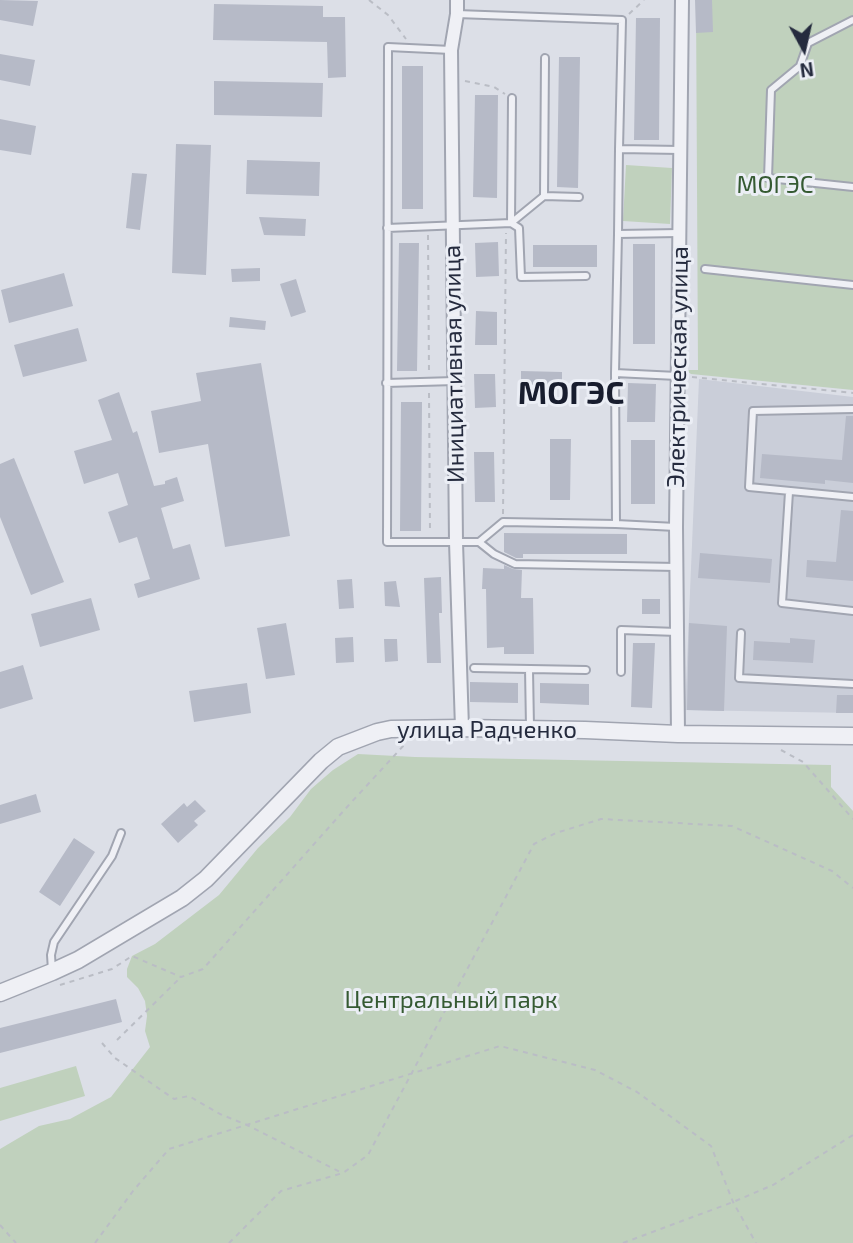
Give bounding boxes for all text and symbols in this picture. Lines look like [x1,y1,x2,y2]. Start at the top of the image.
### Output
north arrow [769,14,839,84]
text: N [799,58,815,83]
park label: МОГЭС [736,171,814,199]
street label: Инициативная улица [438,245,470,483]
street label: Электрическая улица [661,246,695,488]
district label: МОГЭС [518,374,624,412]
street label: улица Радченко [397,716,577,744]
park label: Центральный парк [345,986,557,1014]

